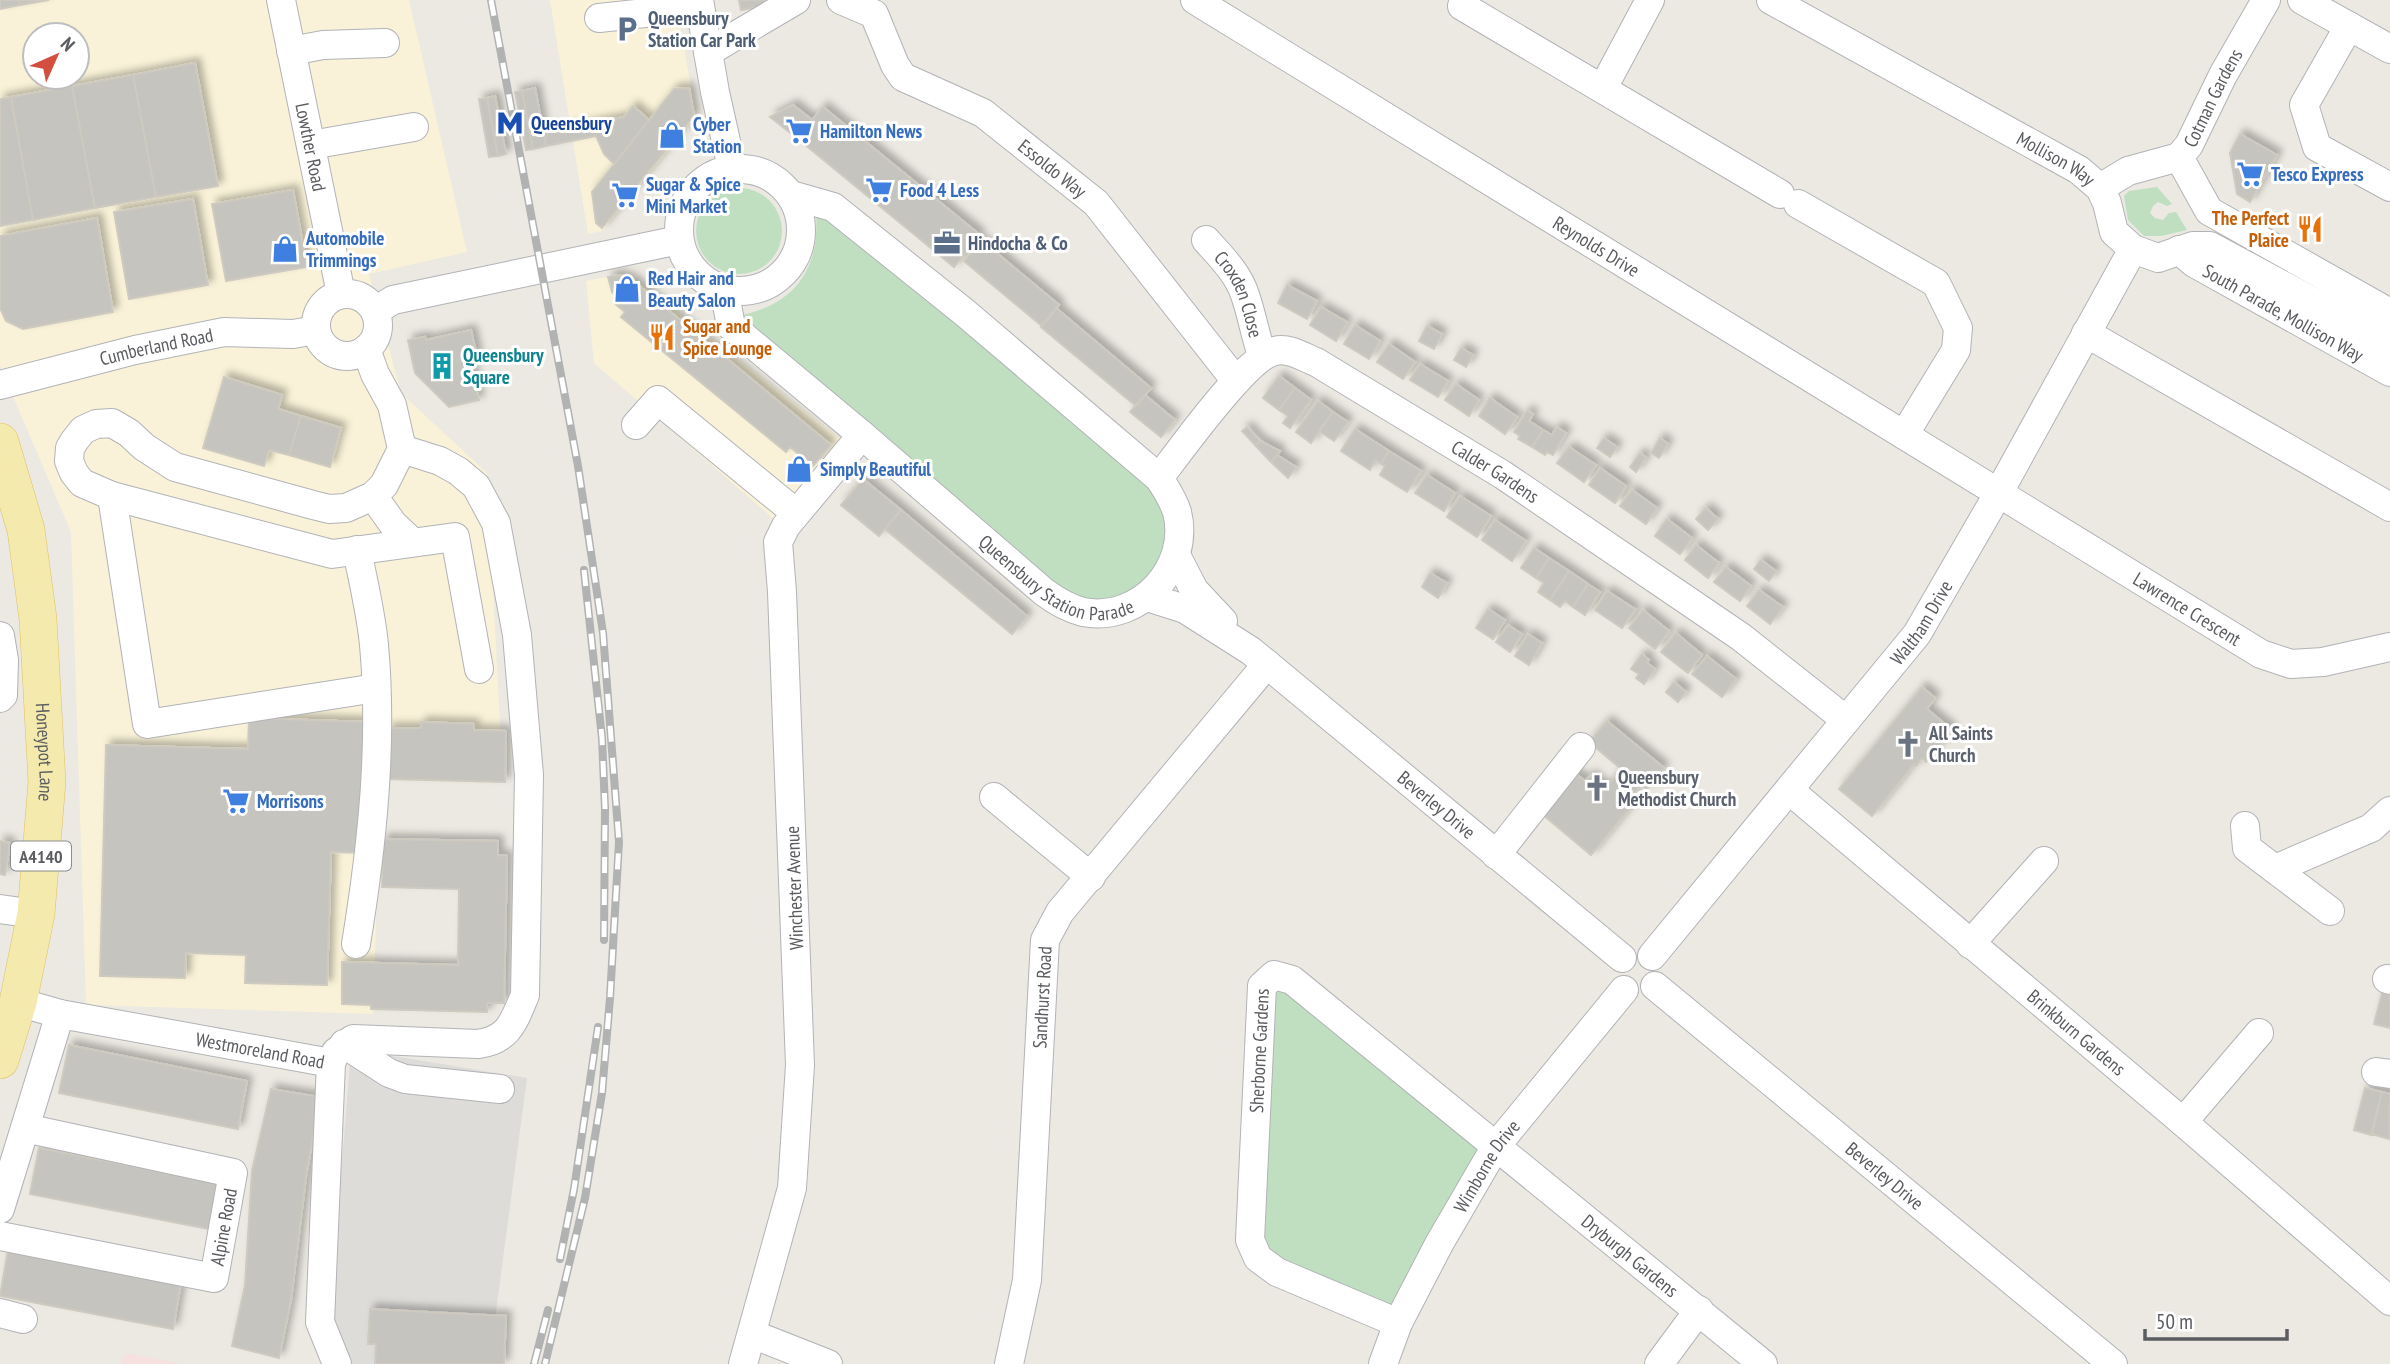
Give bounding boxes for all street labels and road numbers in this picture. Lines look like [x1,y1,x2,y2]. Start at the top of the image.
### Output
street label: Cotman Gardens [2178,44,2248,151]
street label: Lowther Road [290,101,332,193]
street label: Mollison Way [2013,126,2101,191]
street label: Essoldo Way [1013,134,1092,203]
street label: Reynolds Drive [1549,211,1644,282]
street label: Croxden Close [1209,246,1268,340]
street label: South Parade, Mollison Way [2199,258,2369,367]
street label: Cumberland Road [97,323,215,371]
street label: Calder Gardens [1447,435,1544,508]
street label: Queensbury Station Parade [974,529,1138,626]
street label: Lawrence Crescent [2129,567,2246,651]
street label: Waltham Drive [1885,576,1958,670]
street label: Honeypot Lane [31,702,59,803]
street label: Beverley Drive [1393,765,1481,844]
street label: Winchester Avenue [780,825,808,951]
road number: A4140 [11,842,71,870]
street label: Sandhurst Road [1027,946,1057,1049]
street label: Brinkburn Gardens [2022,984,2131,1081]
street label: Sherborne Gardens [1244,988,1274,1114]
street label: Westmoreland Road [194,1027,326,1074]
street label: Wimborne Drive [1448,1114,1525,1217]
street label: Beverley Drive [1841,1136,1929,1215]
street label: Alpine Road [204,1186,242,1268]
street label: Dryburgh Gardens [1577,1209,1683,1302]

